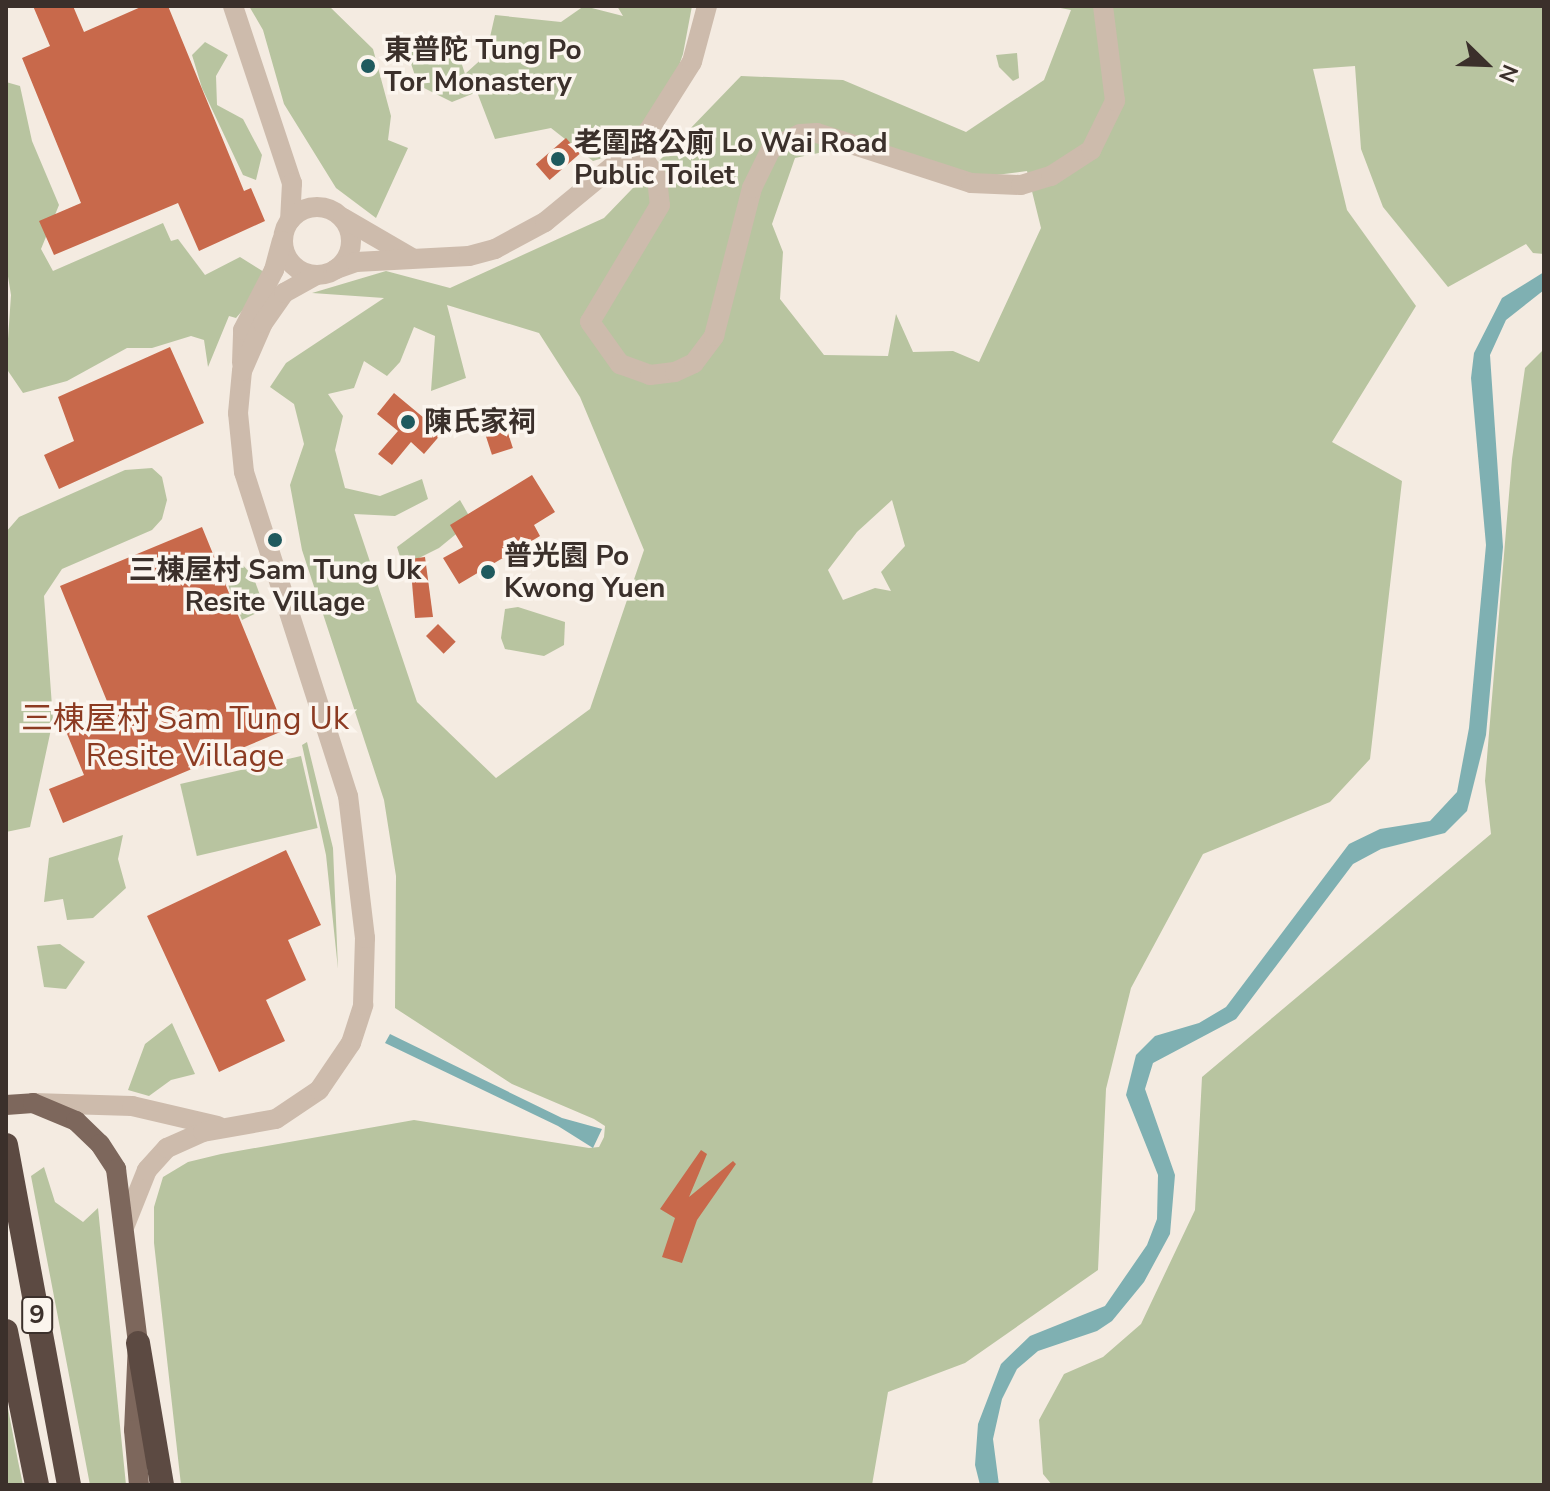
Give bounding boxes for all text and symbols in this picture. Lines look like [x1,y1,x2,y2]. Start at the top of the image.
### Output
north arrow [1446,24,1526,104]
place label: 東普陀 Tung Po Tor Monastery [384,33,582,99]
marker: 東普陀 Tung Po Tor Monastery [359,57,377,75]
text: N [1491,60,1525,87]
place label: 老圍路公廁 Lo Wai Road Public Toilet [574,126,887,192]
marker: 老圍路公廁 Lo Wai Road Public Toilet [549,150,567,168]
place label: 陳氏家祠 [424,405,536,439]
marker: 陳氏家祠 [399,413,417,431]
marker: 三棟屋村 Sam Tung Uk Resite Village [266,531,284,549]
place label: 普光園 Po Kwong Yuen [504,539,665,605]
place label: 三棟屋村 Sam Tung Uk Resite Village [129,553,421,619]
marker: 普光園 Po Kwong Yuen [479,563,497,581]
district label: 三棟屋村 Sam Tung Uk Resite Village [21,701,349,776]
road number: 9 [21,1293,53,1337]

